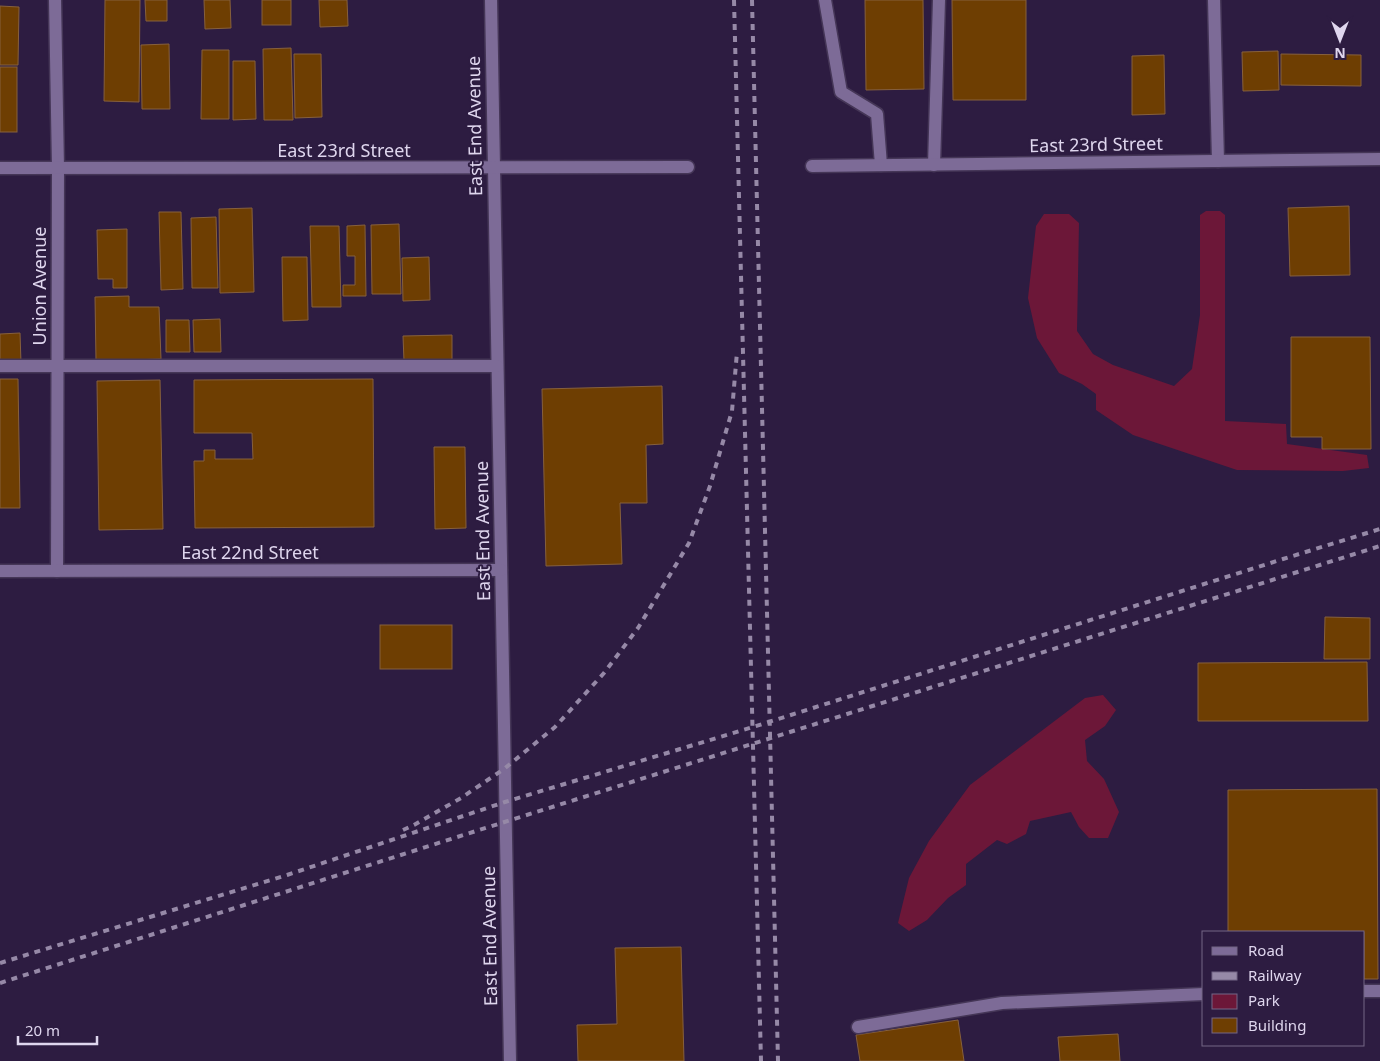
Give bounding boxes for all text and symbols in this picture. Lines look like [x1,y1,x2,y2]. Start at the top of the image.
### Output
north arrow [1315,15,1365,65]
text: N [1334,44,1346,63]
street label: East End Avenue [461,56,487,196]
street label: East 23rd Street [1029,131,1163,157]
street label: East 23rd Street [277,138,411,162]
street label: Union Avenue [27,227,51,345]
street label: East End Avenue [469,461,495,601]
street label: East 22nd Street [181,540,319,564]
street label: East End Avenue [476,866,502,1006]
legend [1202,931,1365,1046]
text: Road [1248,940,1284,960]
text: Railway [1248,965,1302,985]
text: Park [1248,990,1280,1010]
scale bar [18,1014,96,1046]
text: Building [1248,1015,1306,1035]
text: 20 m [25,1020,60,1040]

